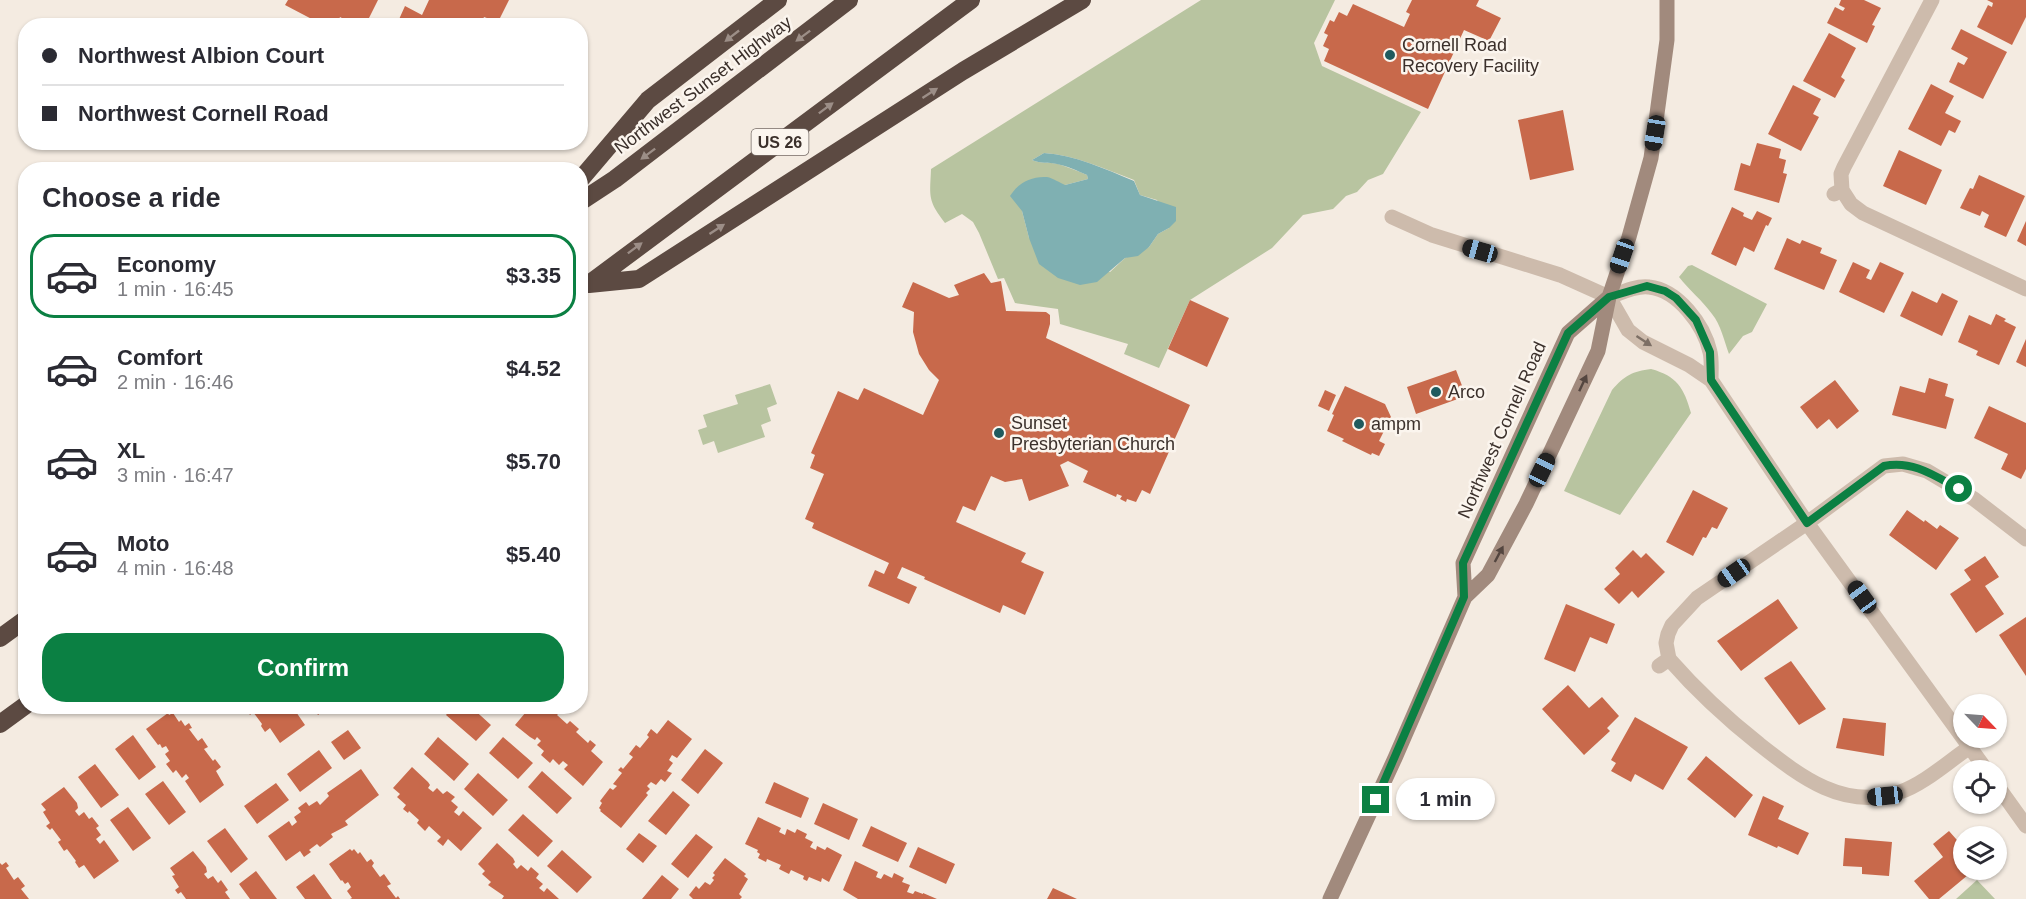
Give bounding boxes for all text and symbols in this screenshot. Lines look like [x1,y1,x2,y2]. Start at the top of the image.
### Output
street label: Northwest Sunset Highway [611,12,795,158]
one-way arrow [724,29,739,41]
one-way arrow [795,29,811,42]
place label: Cornell Road Recovery Facility [1402,35,1539,76]
text: Northwest Albion Court [78,43,324,68]
marker: Cornell Road Recovery Facility [1383,48,1397,62]
one-way arrow [921,87,937,99]
text: Northwest Cornell Road [78,101,329,126]
one-way arrow [818,101,834,114]
car [1643,114,1667,152]
road number: US 26 [752,129,808,155]
one-way arrow [640,148,656,160]
text: Choose a ride [42,183,221,213]
one-way arrow [708,224,725,235]
car [1608,236,1636,276]
car [1460,237,1500,265]
one-way arrow [628,243,643,255]
icon: car [45,249,99,303]
text: Economy [117,252,216,277]
text: $3.35 [506,263,561,288]
text: 1 min · 16:45 [117,278,234,300]
one-way arrow [1636,336,1653,347]
street label: Northwest Cornell Road [1454,339,1550,521]
icon: car [45,342,99,396]
text: Comfort [117,345,203,370]
text: $4.52 [506,356,561,381]
text: 2 min · 16:46 [117,371,234,393]
one-way arrow [1579,375,1588,392]
place label: Arco [1448,382,1485,402]
marker: Arco [1429,385,1443,399]
place label: Sunset Presbyterian Church [1011,413,1175,454]
place label: ampm [1371,414,1421,434]
marker: ampm [1352,417,1366,431]
marker: Sunset Presbyterian Church [992,426,1006,440]
icon: car [45,435,99,489]
text: XL [117,438,145,463]
text: $5.70 [506,449,561,474]
car [1526,450,1558,490]
text: 3 min · 16:47 [117,464,234,486]
route start [1945,475,1972,502]
icon: car [45,528,99,582]
text: Moto [117,531,170,556]
text: $5.40 [506,542,561,567]
one-way arrow [1494,545,1504,562]
car [1714,555,1754,591]
text: 4 min · 16:48 [117,557,234,579]
car [1844,577,1880,617]
button: Confirm [42,633,564,702]
north arrow [1953,694,2007,748]
map controls [1953,694,2007,880]
button: locate [1953,760,2007,814]
callout: 1 min [1397,779,1496,821]
car [1866,785,1904,807]
route end [1362,786,1389,813]
text: 1 min [1419,788,1472,810]
button: layers [1953,826,2007,880]

